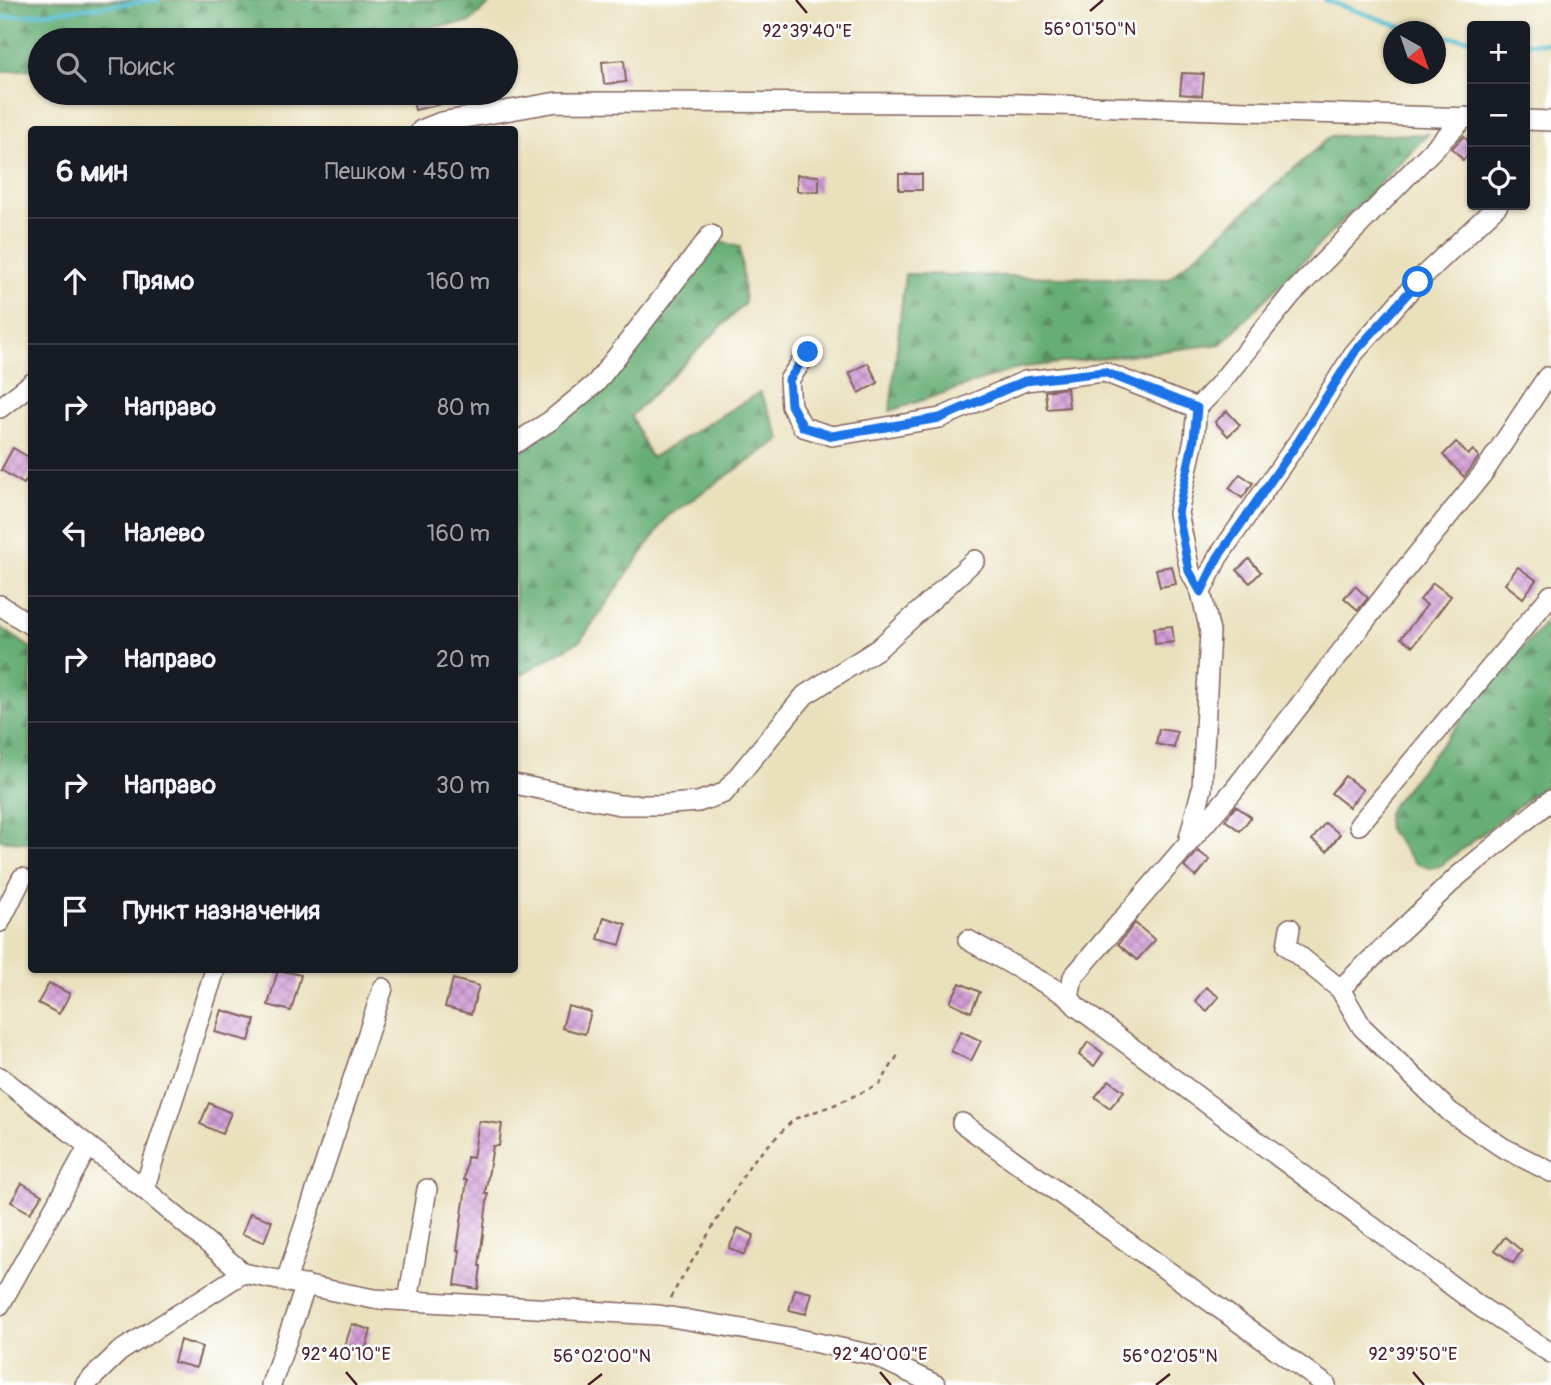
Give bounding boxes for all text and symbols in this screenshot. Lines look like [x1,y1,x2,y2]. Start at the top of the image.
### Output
text: 56°01'50"N [1044,18,1136,41]
text: 92°39'40"E [762,20,852,43]
north arrow [1383,21,1446,84]
map controls [1467,21,1530,210]
button: + [1467,21,1530,84]
search box [28,28,518,105]
icon: search [52,48,90,86]
text: Поиск [108,51,176,83]
button: − [1467,84,1530,147]
button: locate [1467,147,1530,210]
text: 6 мин [56,153,128,190]
text: Пешком · 450 m [325,157,490,186]
icon: ahead [56,262,94,300]
text: Прямо [123,265,194,297]
route start [1402,266,1433,297]
text: 160 m [426,267,490,296]
route end [792,336,823,367]
icon: right [56,388,94,426]
text: Направо [123,391,216,423]
text: 80 m [437,393,490,422]
icon: left [56,514,94,552]
text: Налево [123,517,205,549]
text: 160 m [426,519,490,548]
icon: right [56,640,94,678]
text: Направо [123,643,216,675]
text: 20 m [436,645,490,674]
icon: right [56,766,94,804]
text: Направо [123,769,216,801]
text: 30 m [436,771,490,800]
icon: arrive [56,892,94,930]
text: Пункт назначения [123,895,320,927]
text: 92°40'10"E [301,1343,391,1366]
text: 92°40'00"E [833,1343,927,1366]
text: 92°39'50"E [1369,1343,1457,1366]
text: 56°02'00"N [553,1345,651,1368]
text: 56°02'05"N [1122,1345,1218,1368]

